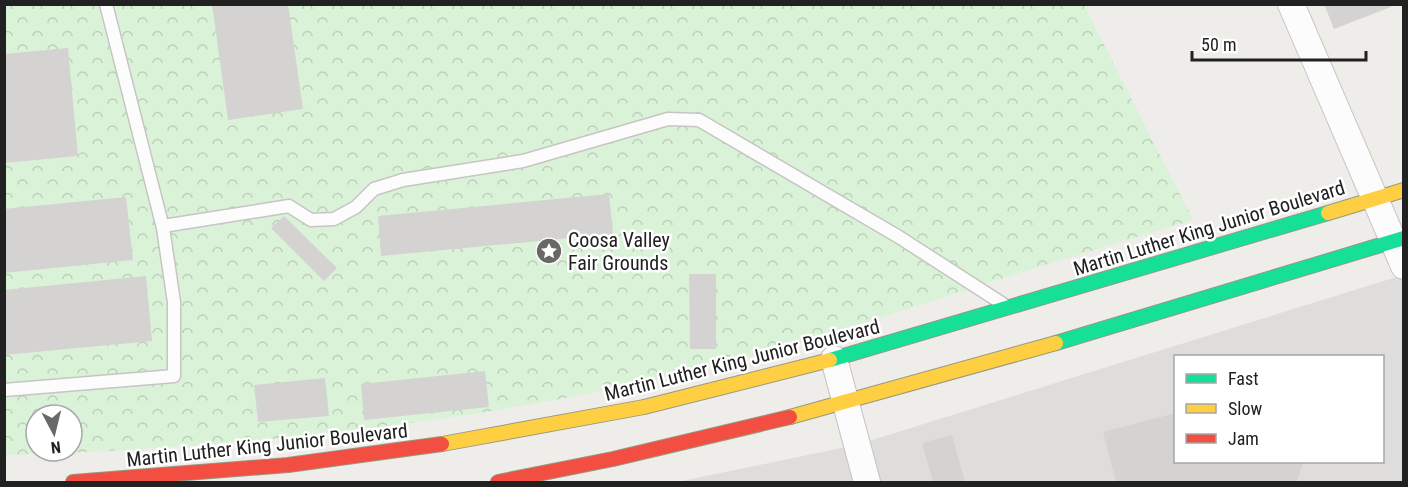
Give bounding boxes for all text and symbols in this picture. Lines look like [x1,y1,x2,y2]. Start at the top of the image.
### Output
scale bar [1192,24,1366,62]
text: 50 m [1201,34,1236,55]
street label: Martin Luther King Junior Boulevard [1070,175,1348,281]
place label: Coosa Valley Fair Grounds [568,228,670,275]
place icon: Coosa Valley Fair Grounds [534,236,564,266]
street label: Martin Luther King Junior Boulevard [602,314,882,406]
legend [1174,355,1384,463]
text: Fast [1228,368,1259,389]
text: Slow [1228,398,1263,419]
north arrow [24,403,84,463]
street label: Martin Luther King Junior Boulevard [125,418,409,472]
text: Jam [1228,428,1259,449]
text: N [50,437,62,457]

